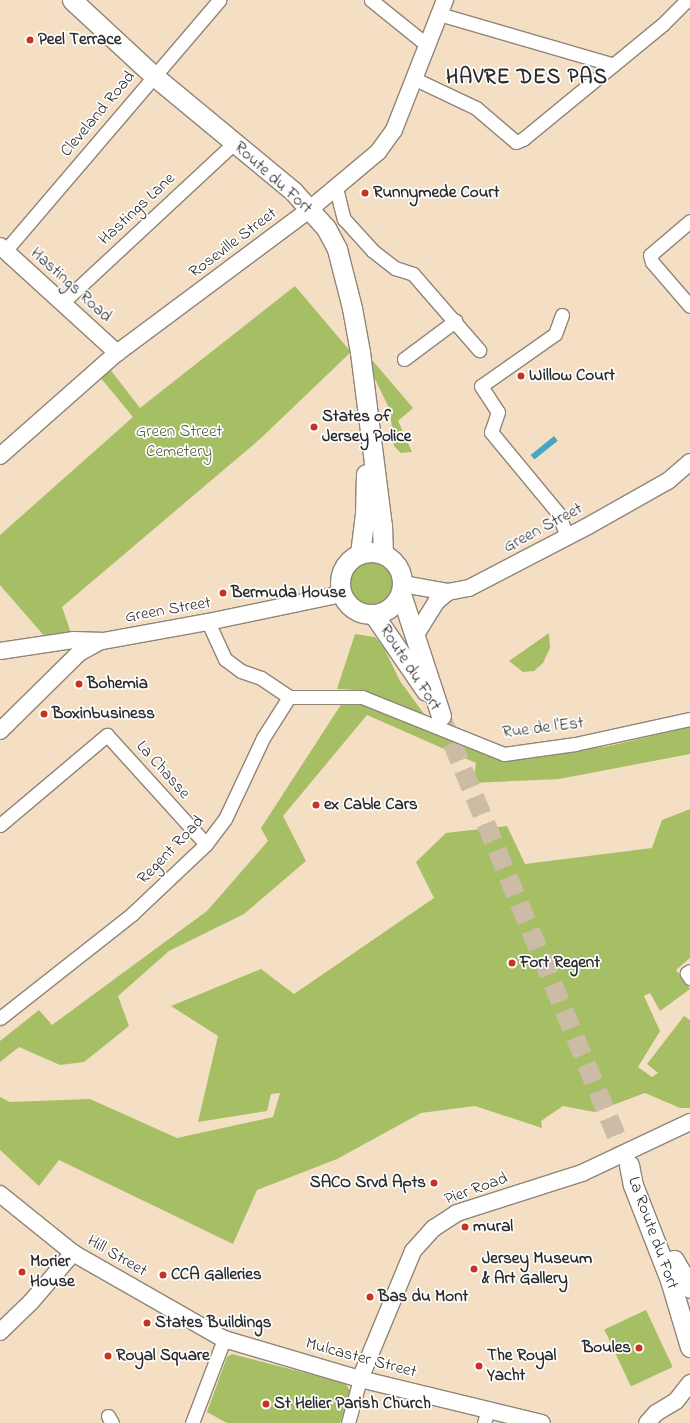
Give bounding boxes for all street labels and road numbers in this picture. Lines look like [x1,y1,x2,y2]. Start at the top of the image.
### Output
street label: Cleveland Road [56,67,140,161]
street label: Route du Fort [230,138,316,218]
street label: Hastings Lane [95,169,179,249]
street label: Roseville Street [185,203,281,283]
street label: Hastings Road [26,243,116,327]
street label: Green Street [500,499,586,557]
street label: Green Street [124,592,212,628]
street label: Route du Fort [375,621,445,715]
street label: Rue de l'Est [501,713,585,743]
street label: La Chasse [132,737,194,803]
street label: Regent Road [133,811,209,889]
street label: Pier Road [442,1168,510,1210]
street label: La Route du Fort [623,1174,683,1292]
street label: Hill Street [83,1231,151,1281]
street label: Mulcaster Street [303,1333,419,1383]

